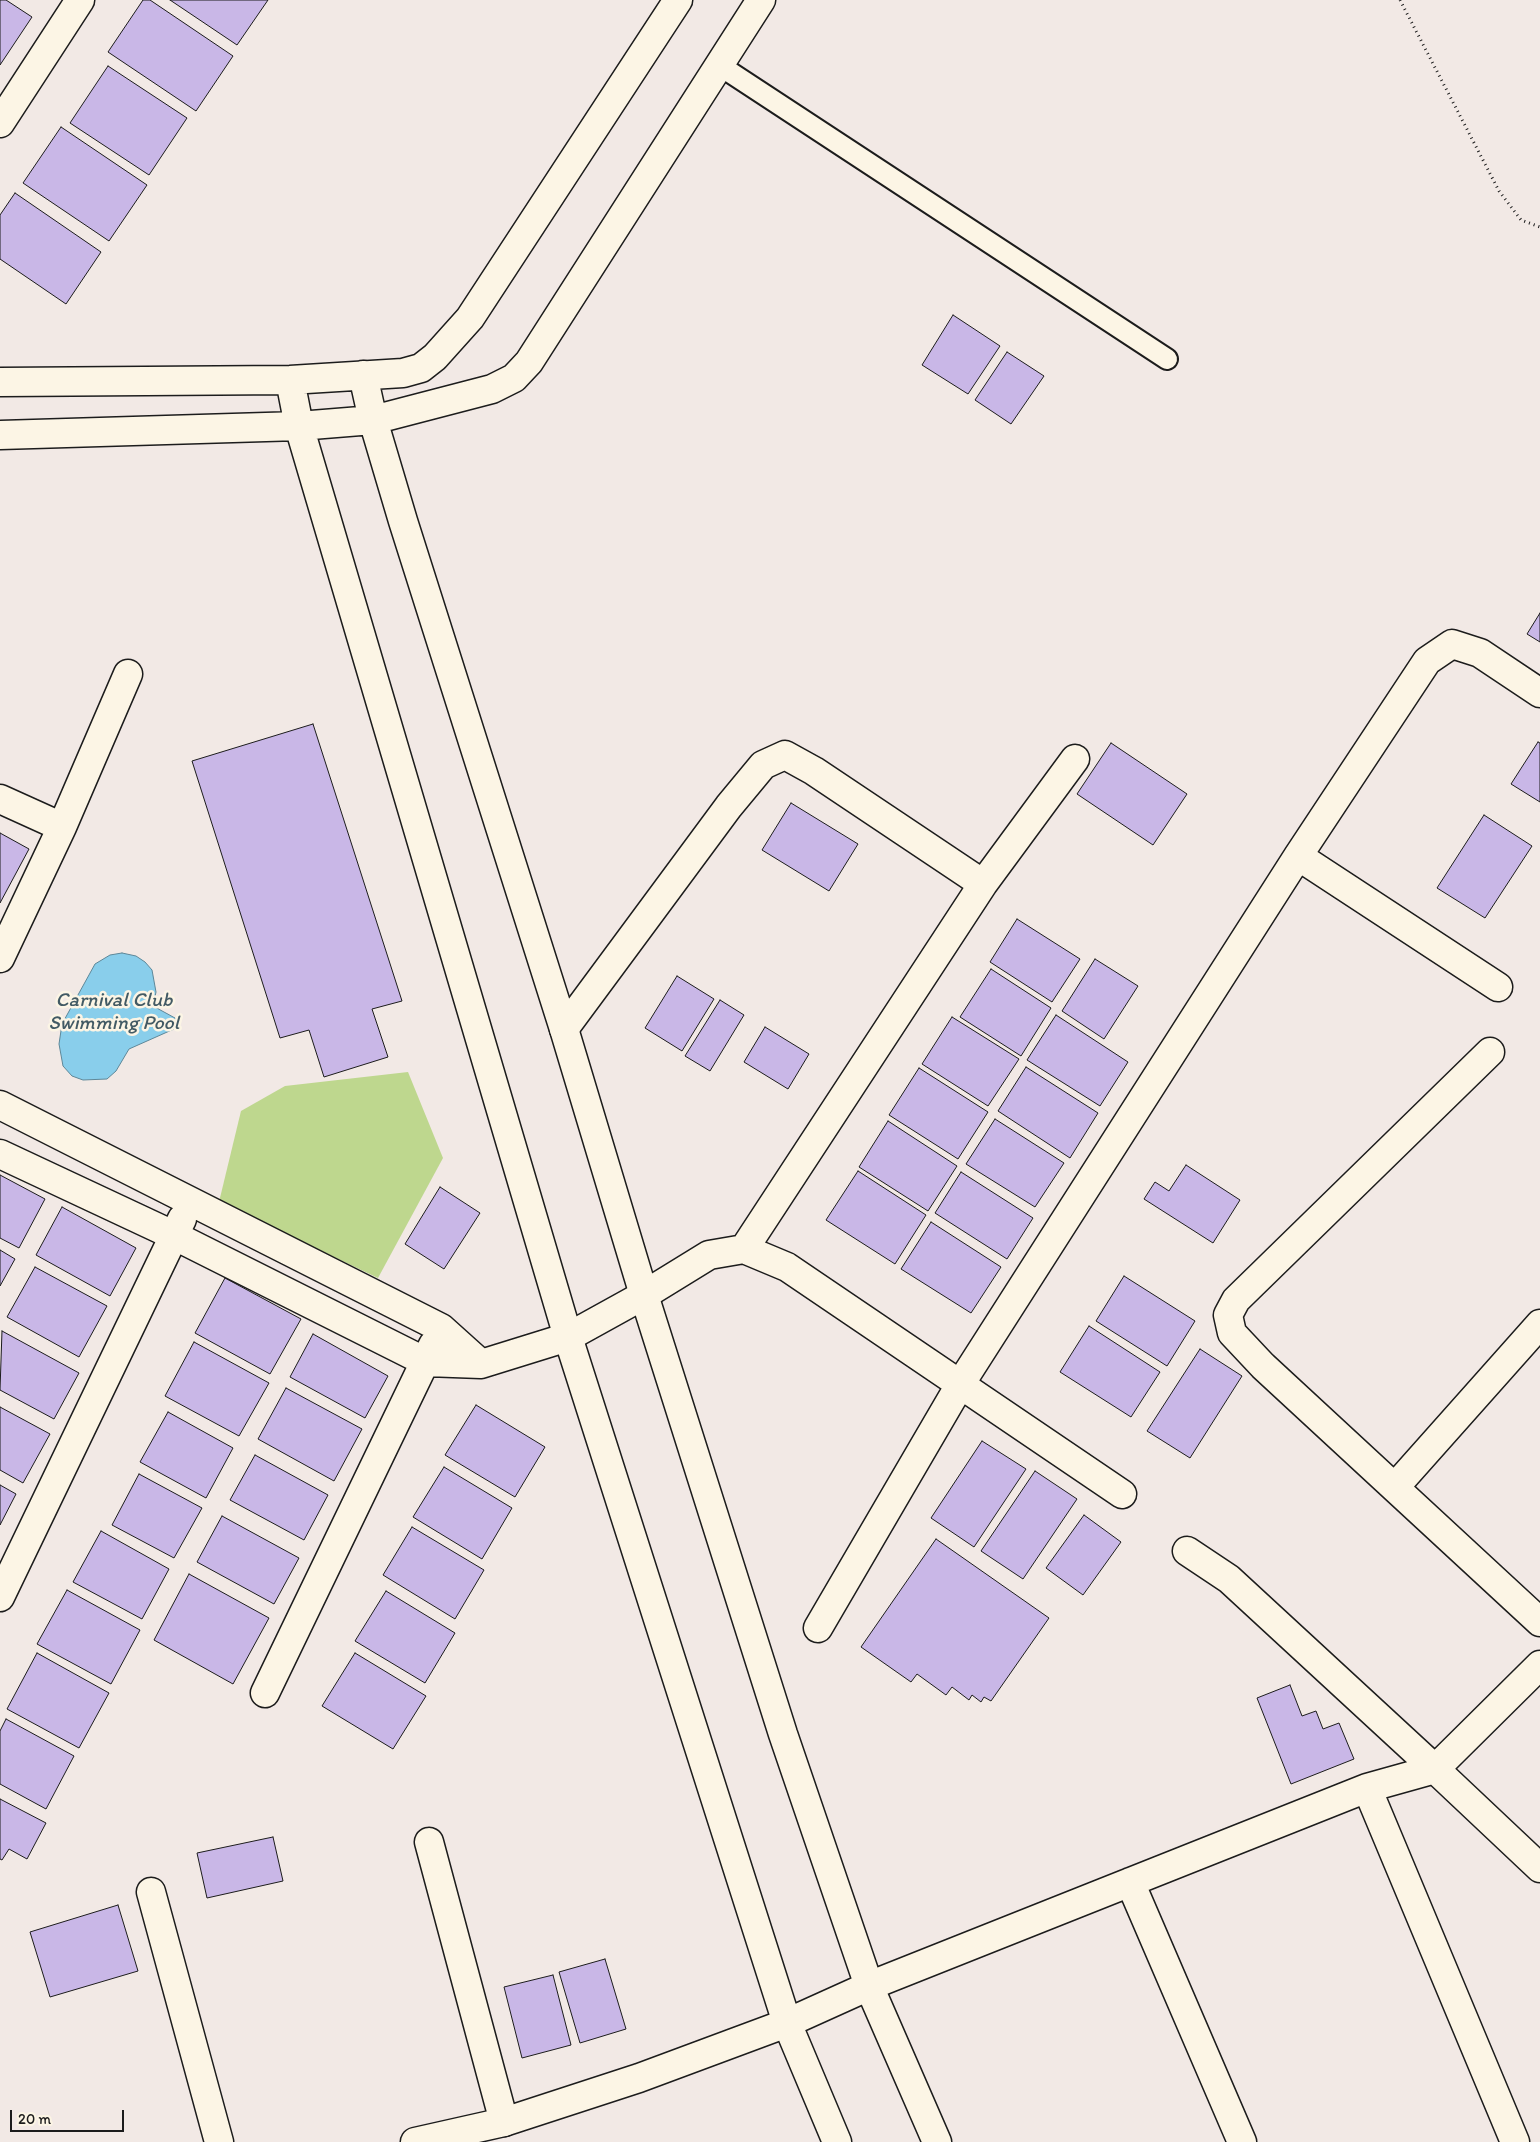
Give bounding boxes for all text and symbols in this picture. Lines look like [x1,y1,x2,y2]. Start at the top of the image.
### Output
water label: Carnival Club Swimming Pool [49,989,179,1036]
scale bar [12,2100,126,2132]
text: 20 m [18,2110,51,2128]

